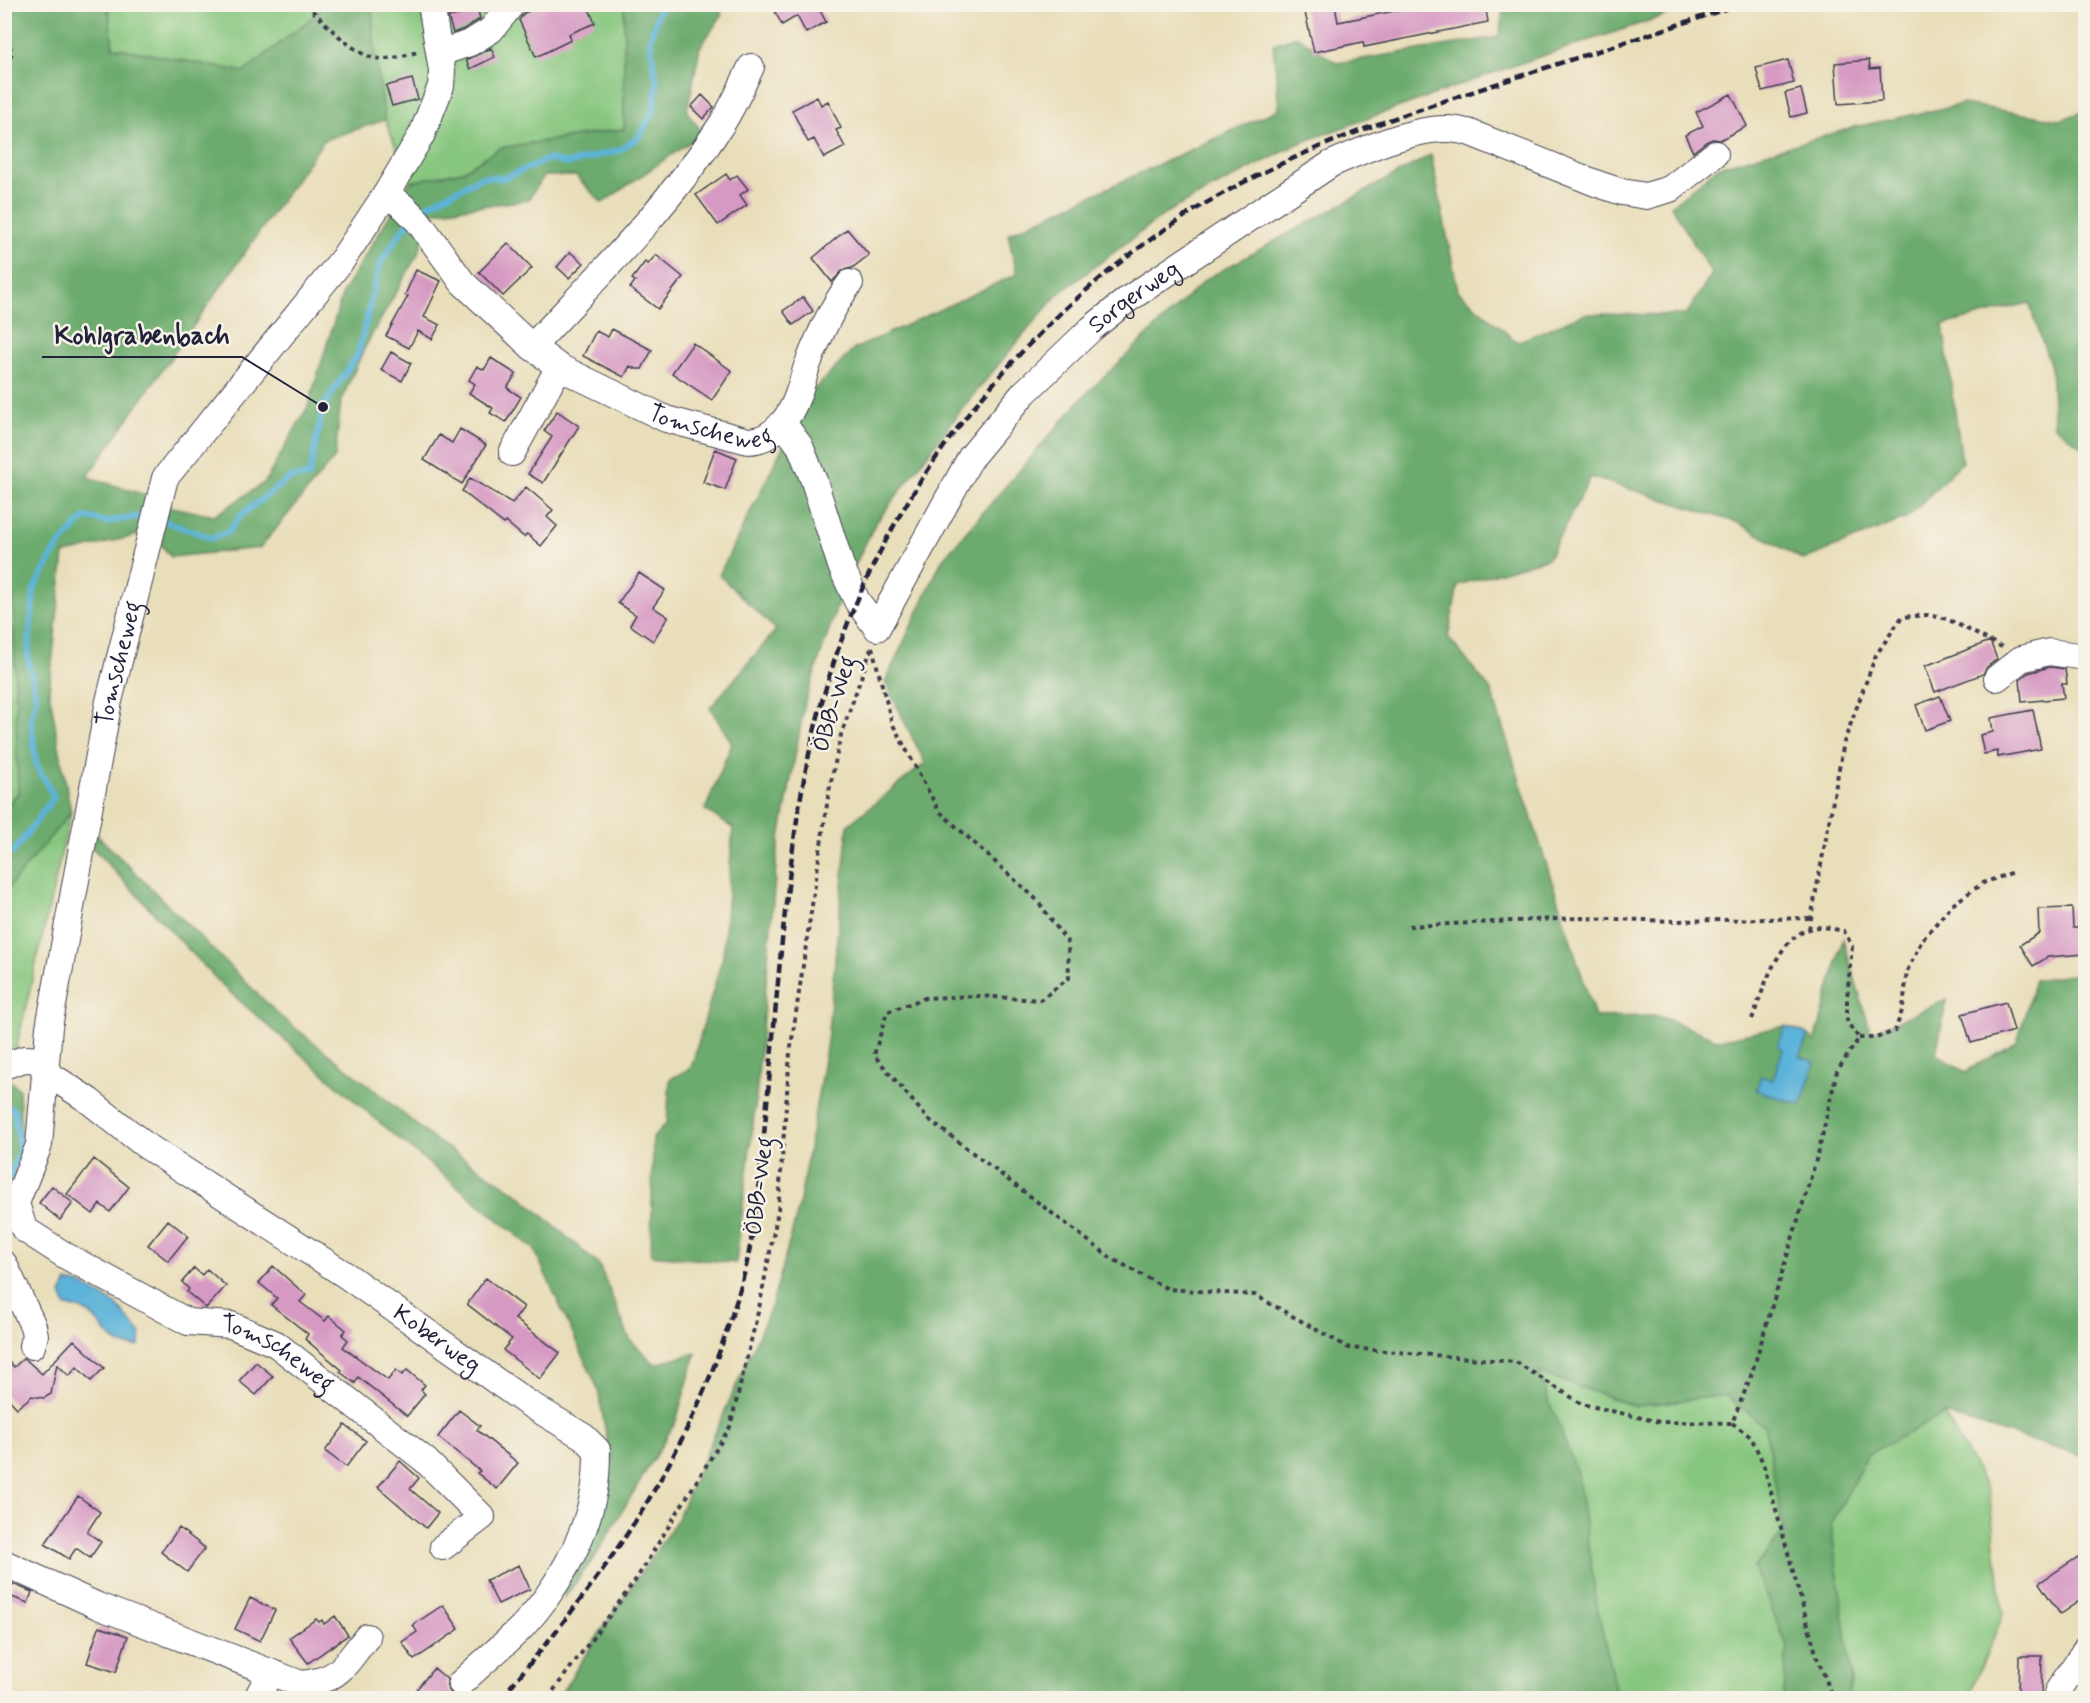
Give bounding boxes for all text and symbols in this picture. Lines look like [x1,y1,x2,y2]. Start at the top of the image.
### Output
street label: Sorgerweg [1082,254,1187,341]
callout: Kohlgrabenbach [42,313,242,357]
text: Kohlgrabenbach [54,320,230,355]
street label: Tomscheweg [643,397,780,457]
street label: Tomscheweg [89,597,152,729]
street label: ÖBB-Weg [806,652,867,757]
street label: ÖBB-Weg [739,1135,784,1237]
street label: Koberweg [387,1298,487,1382]
street label: Tomscheweg [221,1309,341,1402]

